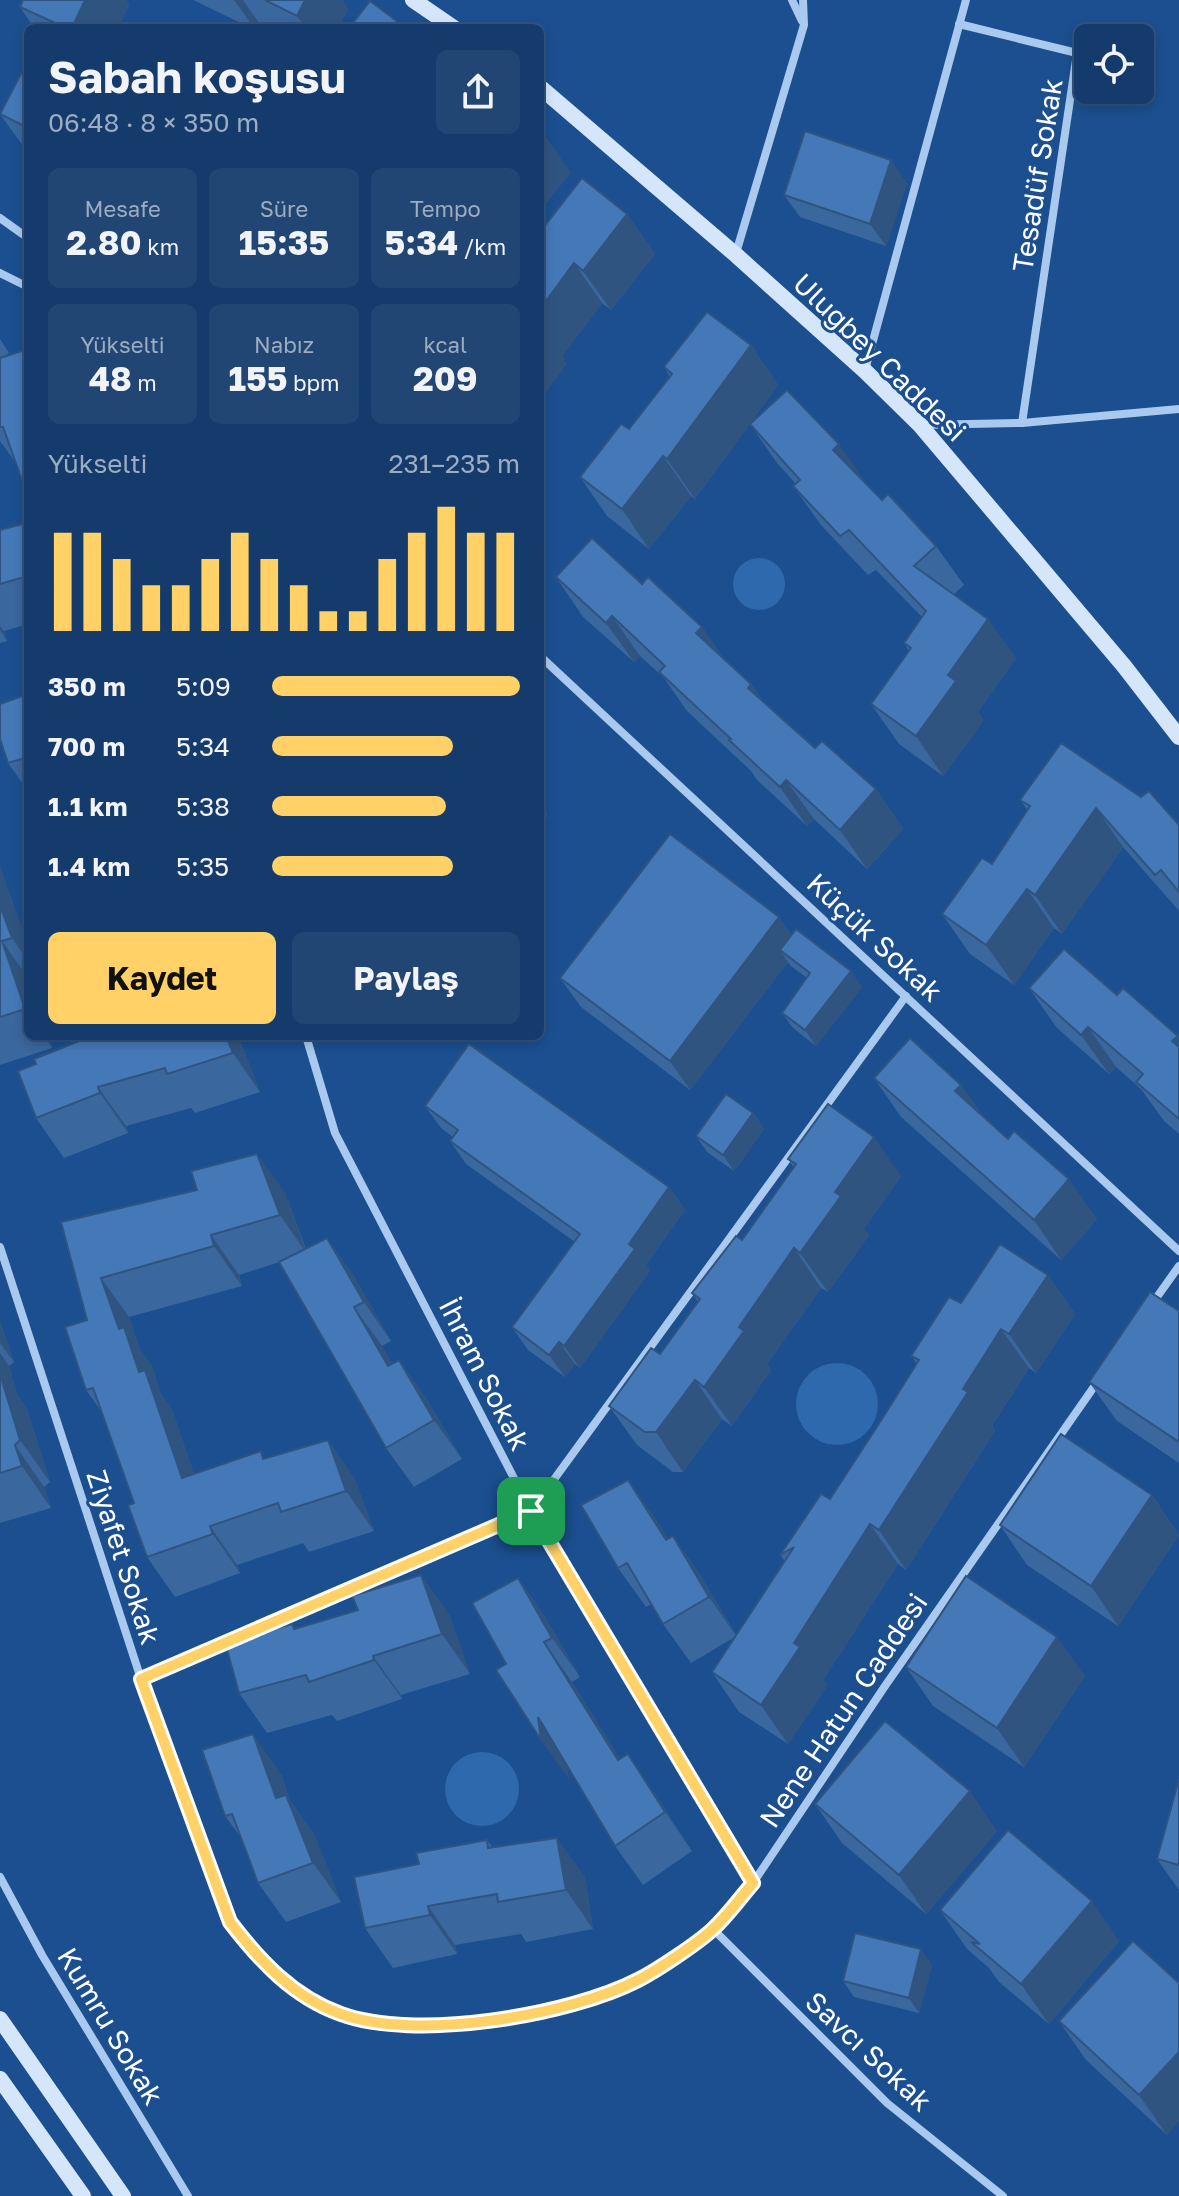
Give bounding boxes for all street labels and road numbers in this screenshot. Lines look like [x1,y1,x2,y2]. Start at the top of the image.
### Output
street label: Tesadüf Sokak [1005,76,1069,274]
street label: Uluğbey Caddesi [787,266,973,448]
street label: Küçük Sokak [801,866,950,1008]
street label: İhram Sokak [433,1292,537,1456]
street label: Ziyafet Sokak [80,1466,168,1648]
street label: Nene Hatun Caddesi [752,1587,934,1833]
street label: Kumru Sokak [51,1942,171,2111]
street label: Savcı Sokak [799,1984,939,2118]

